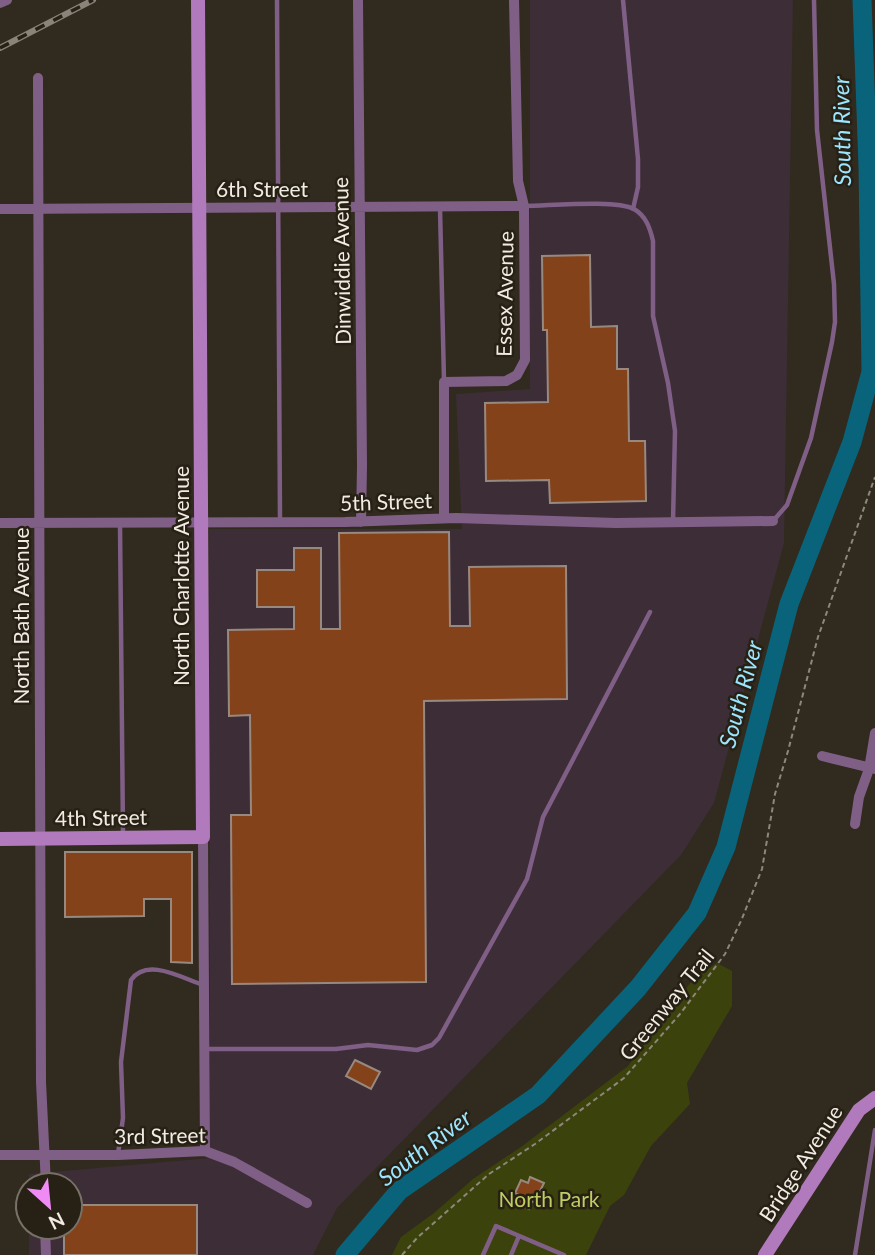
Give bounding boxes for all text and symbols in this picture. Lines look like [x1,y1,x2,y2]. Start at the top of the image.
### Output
water label: South River [826,75,856,186]
street label: 6th Street [216,176,309,201]
street label: Dinwiddie Avenue [327,177,355,345]
street label: Essex Avenue [490,231,518,357]
street label: North Charlotte Avenue [168,466,193,686]
street label: 5th Street [340,487,433,515]
street label: North Bath Avenue [8,527,33,705]
water label: South River [712,636,768,751]
street label: 4th Street [55,804,148,830]
street label: Greenway Trail [614,943,718,1065]
street label: Bridge Avenue [753,1100,847,1226]
water label: South River [372,1102,477,1191]
street label: 3rd Street [114,1122,207,1148]
north arrow [14,1171,84,1241]
park label: North Park [499,1186,600,1211]
text: N [45,1208,69,1235]

